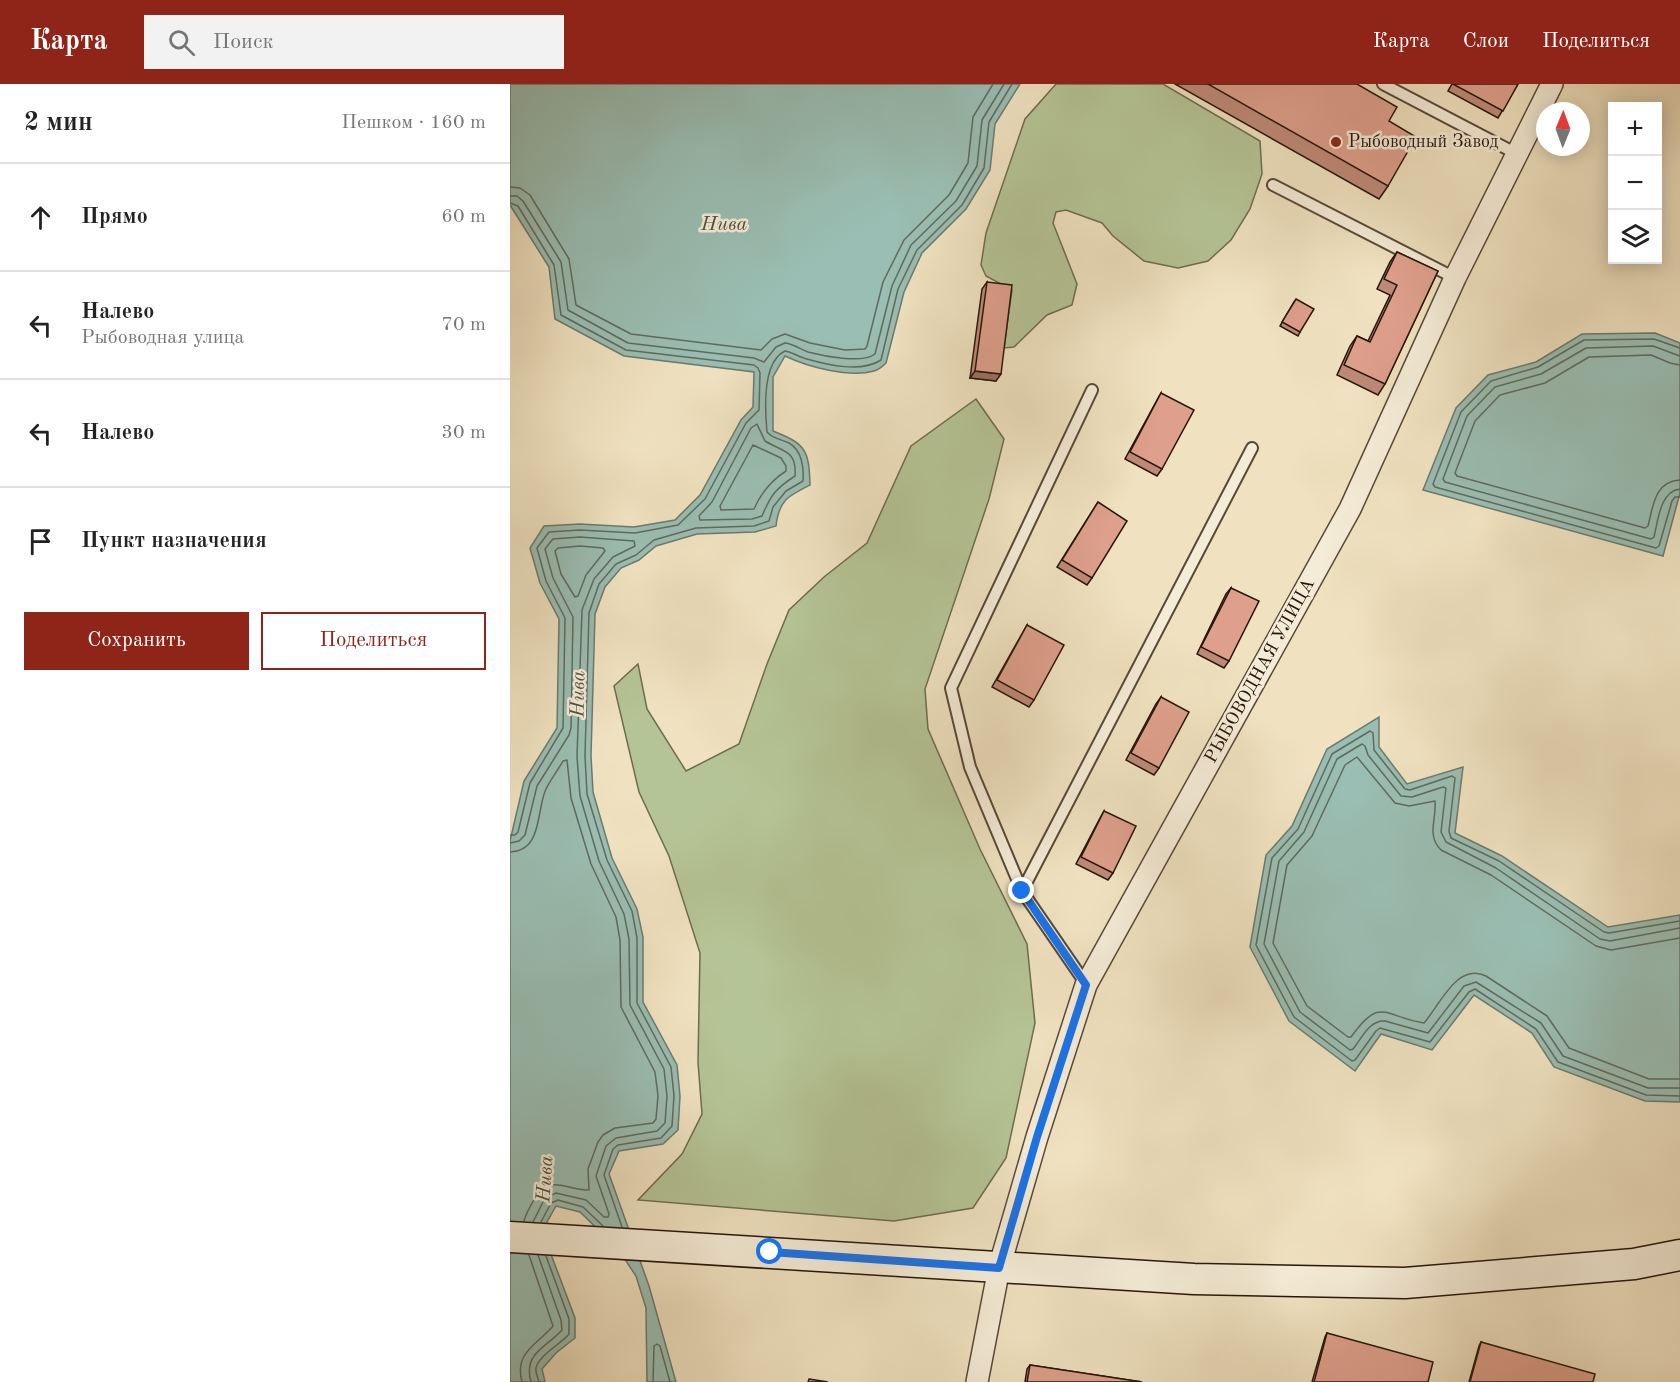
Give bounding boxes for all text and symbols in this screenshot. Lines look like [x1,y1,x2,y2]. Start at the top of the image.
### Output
search box [144,15,564,69]
icon: search [165,26,198,59]
text: Карта [30,28,108,56]
text: Поиск [213,31,274,53]
text: Карта [1373,31,1430,52]
text: Слои [1463,31,1509,52]
text: Поделиться [1542,31,1650,52]
north arrow [1536,102,1590,156]
map controls [1608,102,1662,264]
button: + [1608,102,1662,156]
text: 2 мин [24,110,93,136]
text: Пешком · 160 m [341,113,486,133]
place label: Рыбоводный Завод [1348,133,1499,151]
marker: Рыбоводный Завод [1329,135,1343,149]
button: − [1608,156,1662,210]
icon: ahead [24,201,57,234]
text: Прямо [81,206,148,228]
text: 60 m [441,207,486,227]
button: layers [1608,210,1662,264]
water label: Нива [700,215,748,235]
text: Налево [81,301,154,323]
icon: left [24,309,57,342]
text: 70 m [441,315,486,335]
text: Рыбоводная улица [81,328,244,348]
icon: left [24,417,57,450]
text: Налево [81,422,154,444]
text: 30 m [441,423,486,443]
icon: arrive [24,525,57,558]
text: Пункт назначения [81,530,267,552]
street label: РЫБОВОДНАЯ УЛИЦА [1202,576,1318,766]
button: Сохранить [24,612,249,670]
button: Поделиться [261,612,486,670]
water label: Нива [569,670,589,719]
route end [1008,877,1034,903]
water label: Нива [534,1155,558,1204]
route start [756,1238,782,1264]

